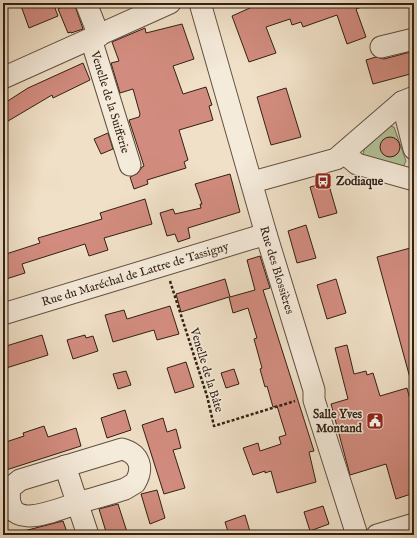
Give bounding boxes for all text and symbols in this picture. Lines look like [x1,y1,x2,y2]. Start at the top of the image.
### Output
street label: Venelle de la Suifferie [87,48,133,156]
bus stop icon: Zodiaque [313,171,333,191]
place label: Zodiaque [336,174,384,190]
street label: Rue des Blossières [256,225,297,316]
street label: Rue du Maréchal de Lattre de Tassigny [40,239,231,310]
street label: Venelle de la Bâte [186,325,227,415]
place label: Salle Yves Montand [313,407,363,436]
public building icon: Salle Yves Montand [365,411,385,431]

